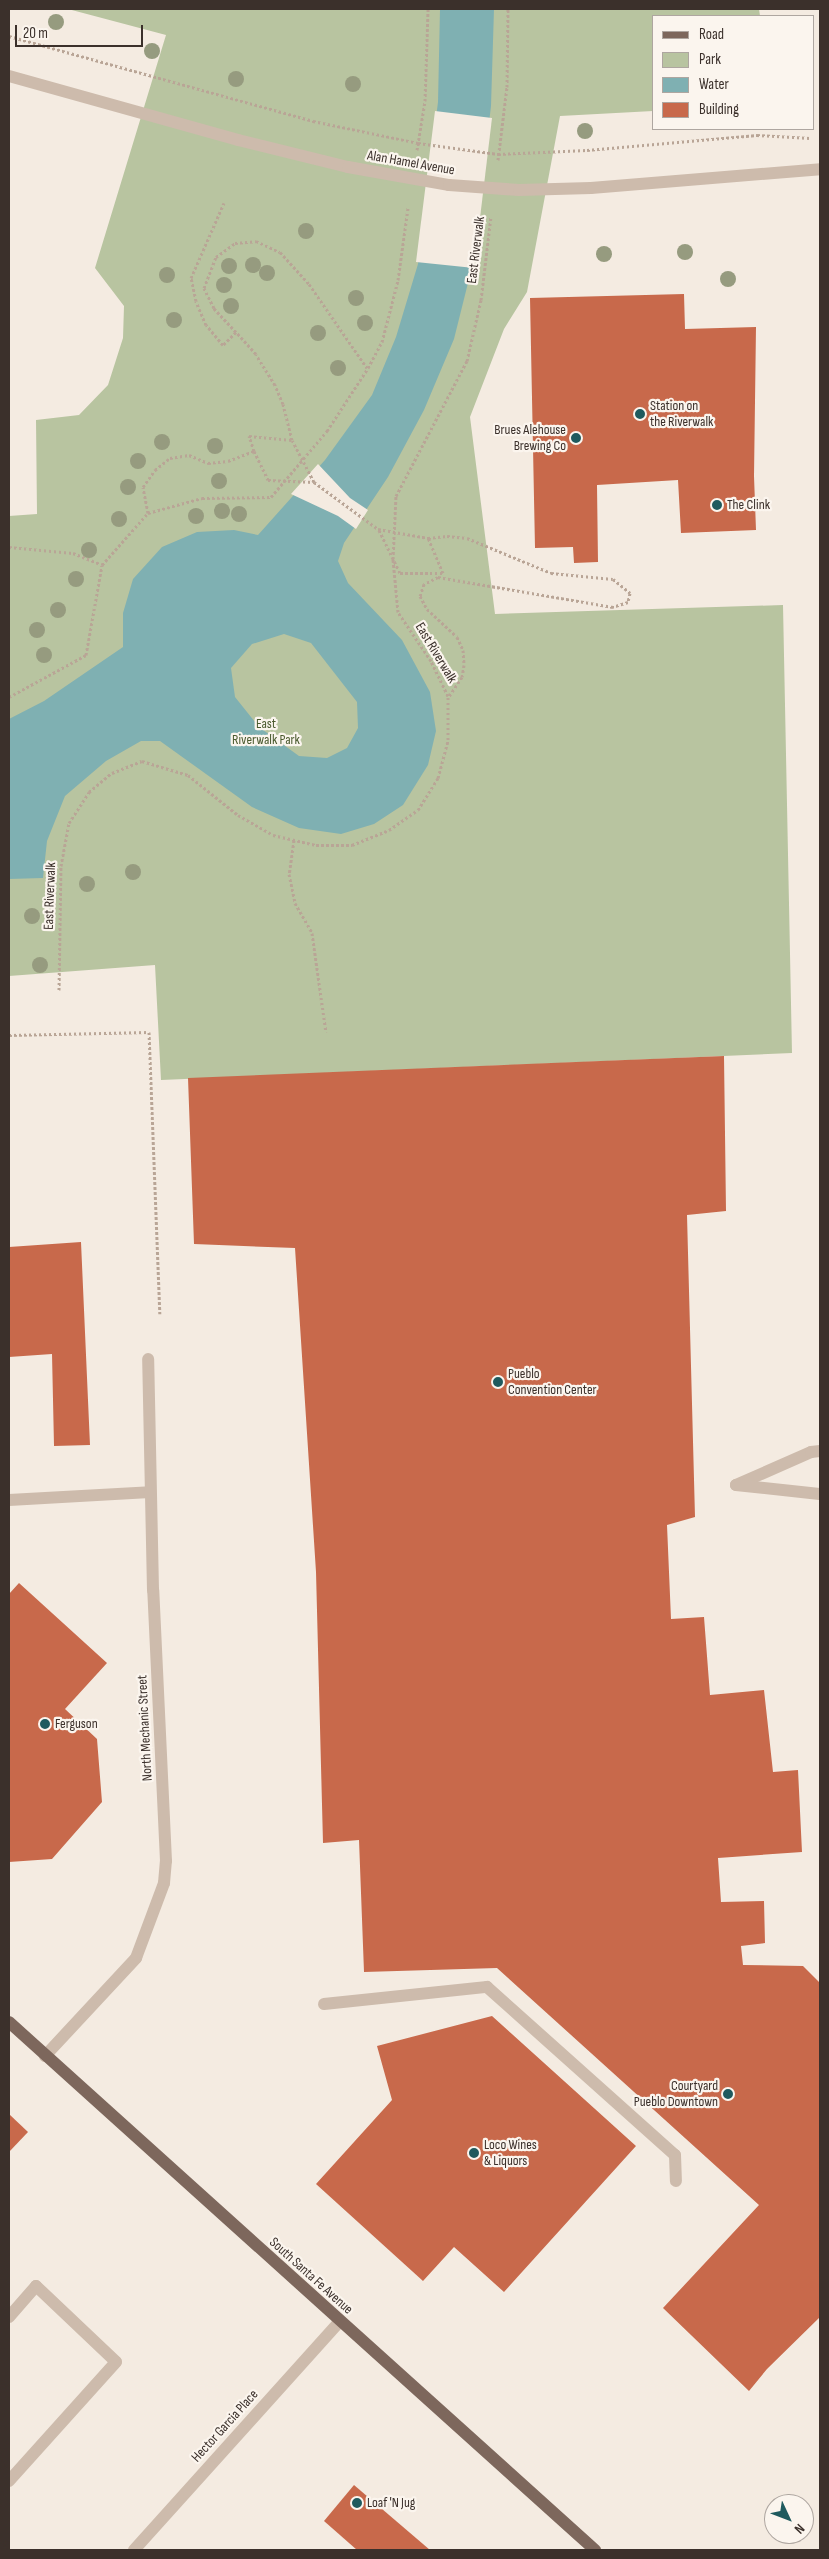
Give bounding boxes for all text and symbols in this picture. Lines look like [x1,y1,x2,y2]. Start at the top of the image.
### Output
scale bar [18,15,145,47]
legend [652,15,814,130]
text: 20 m [23,24,48,43]
text: Road [699,25,724,44]
text: Park [699,50,721,69]
text: Water [699,75,729,94]
text: Building [699,100,739,119]
street label: Alan Hamel Avenue [366,147,456,179]
street label: East Riverwalk [464,215,488,285]
place label: Station on the Riverwalk [650,398,713,431]
marker: Station on the Riverwalk [634,408,646,420]
place label: Brues Alehouse Brewing Co [494,422,566,454]
marker: Brues Alehouse Brewing Co [570,432,582,444]
place label: The Clink [727,497,770,513]
marker: The Clink [711,499,723,511]
street label: East Riverwalk [411,620,461,686]
park label: East Riverwalk Park [232,716,300,749]
street label: East Riverwalk [40,862,60,930]
place label: Pueblo Convention Center [508,1366,597,1398]
marker: Pueblo Convention Center [492,1376,504,1388]
street label: North Mechanic Street [134,1674,156,1782]
place label: Ferguson [55,1716,98,1732]
marker: Ferguson [39,1718,51,1730]
place label: Courtyard Pueblo Downtown [634,2078,718,2110]
marker: Courtyard Pueblo Downtown [722,2088,734,2100]
place label: Loco Wines & Liquors [484,2137,537,2170]
marker: Loco Wines & Liquors [468,2147,480,2159]
street label: South Santa Fe Avenue [266,2234,356,2318]
street label: Hector Garcia Place [188,2386,262,2466]
north arrow [764,2494,814,2544]
place label: Loaf 'N Jug [367,2495,415,2511]
marker: Loaf 'N Jug [351,2497,363,2509]
text: N [791,2520,808,2537]

